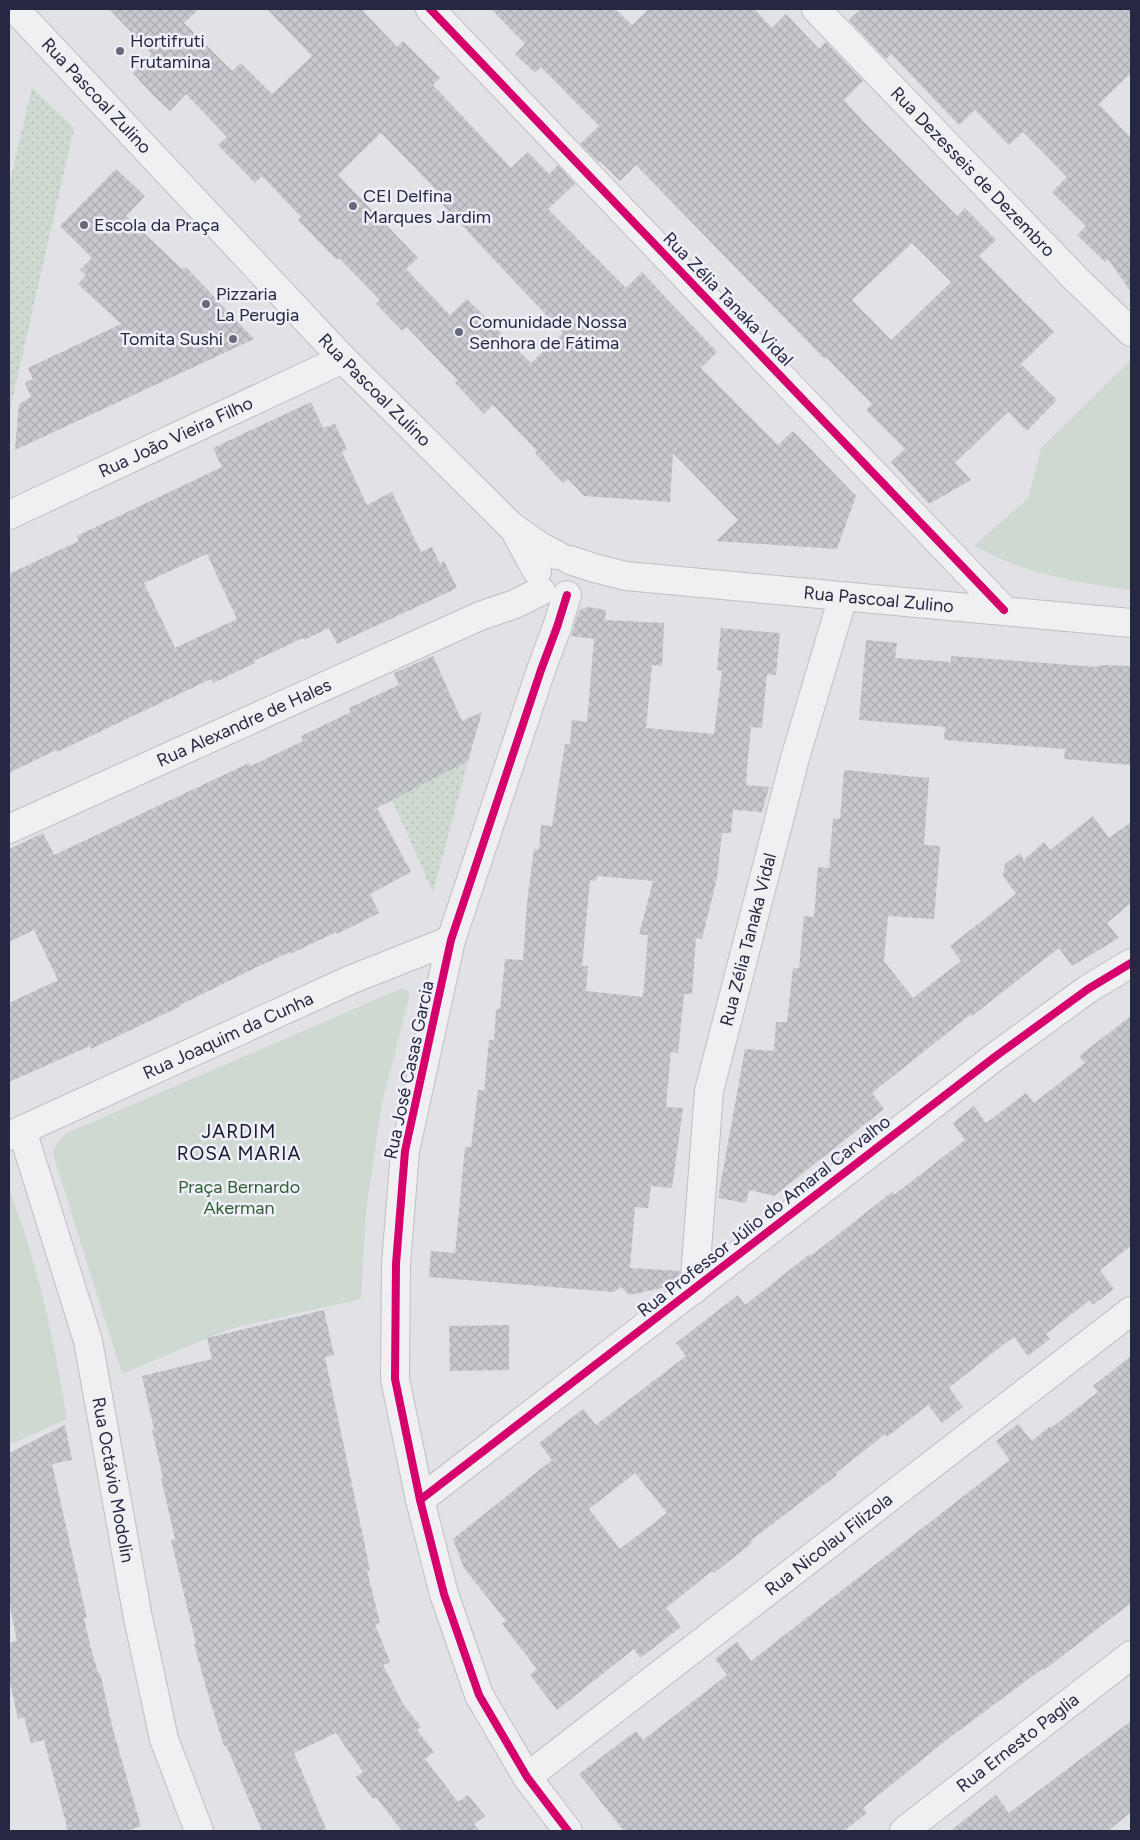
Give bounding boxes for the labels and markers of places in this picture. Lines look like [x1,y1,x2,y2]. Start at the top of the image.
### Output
place label: Hortifruti Frutamina [130,30,210,73]
marker: Hortifruti Frutamina [114,45,126,57]
place label: CEI Delfina Marques Jardim [363,185,491,228]
marker: CEI Delfina Marques Jardim [347,200,359,212]
place label: Escola da Praça [94,214,220,236]
marker: Escola da Praça [78,219,90,231]
place label: Pizzaria La Perugia [216,283,299,326]
marker: Pizzaria La Perugia [200,298,212,310]
place label: Comunidade Nossa Senhora de Fátima [469,311,627,354]
marker: Comunidade Nossa Senhora de Fátima [453,326,465,338]
place label: Tomita Sushi [120,328,223,350]
marker: Tomita Sushi [227,333,239,345]

